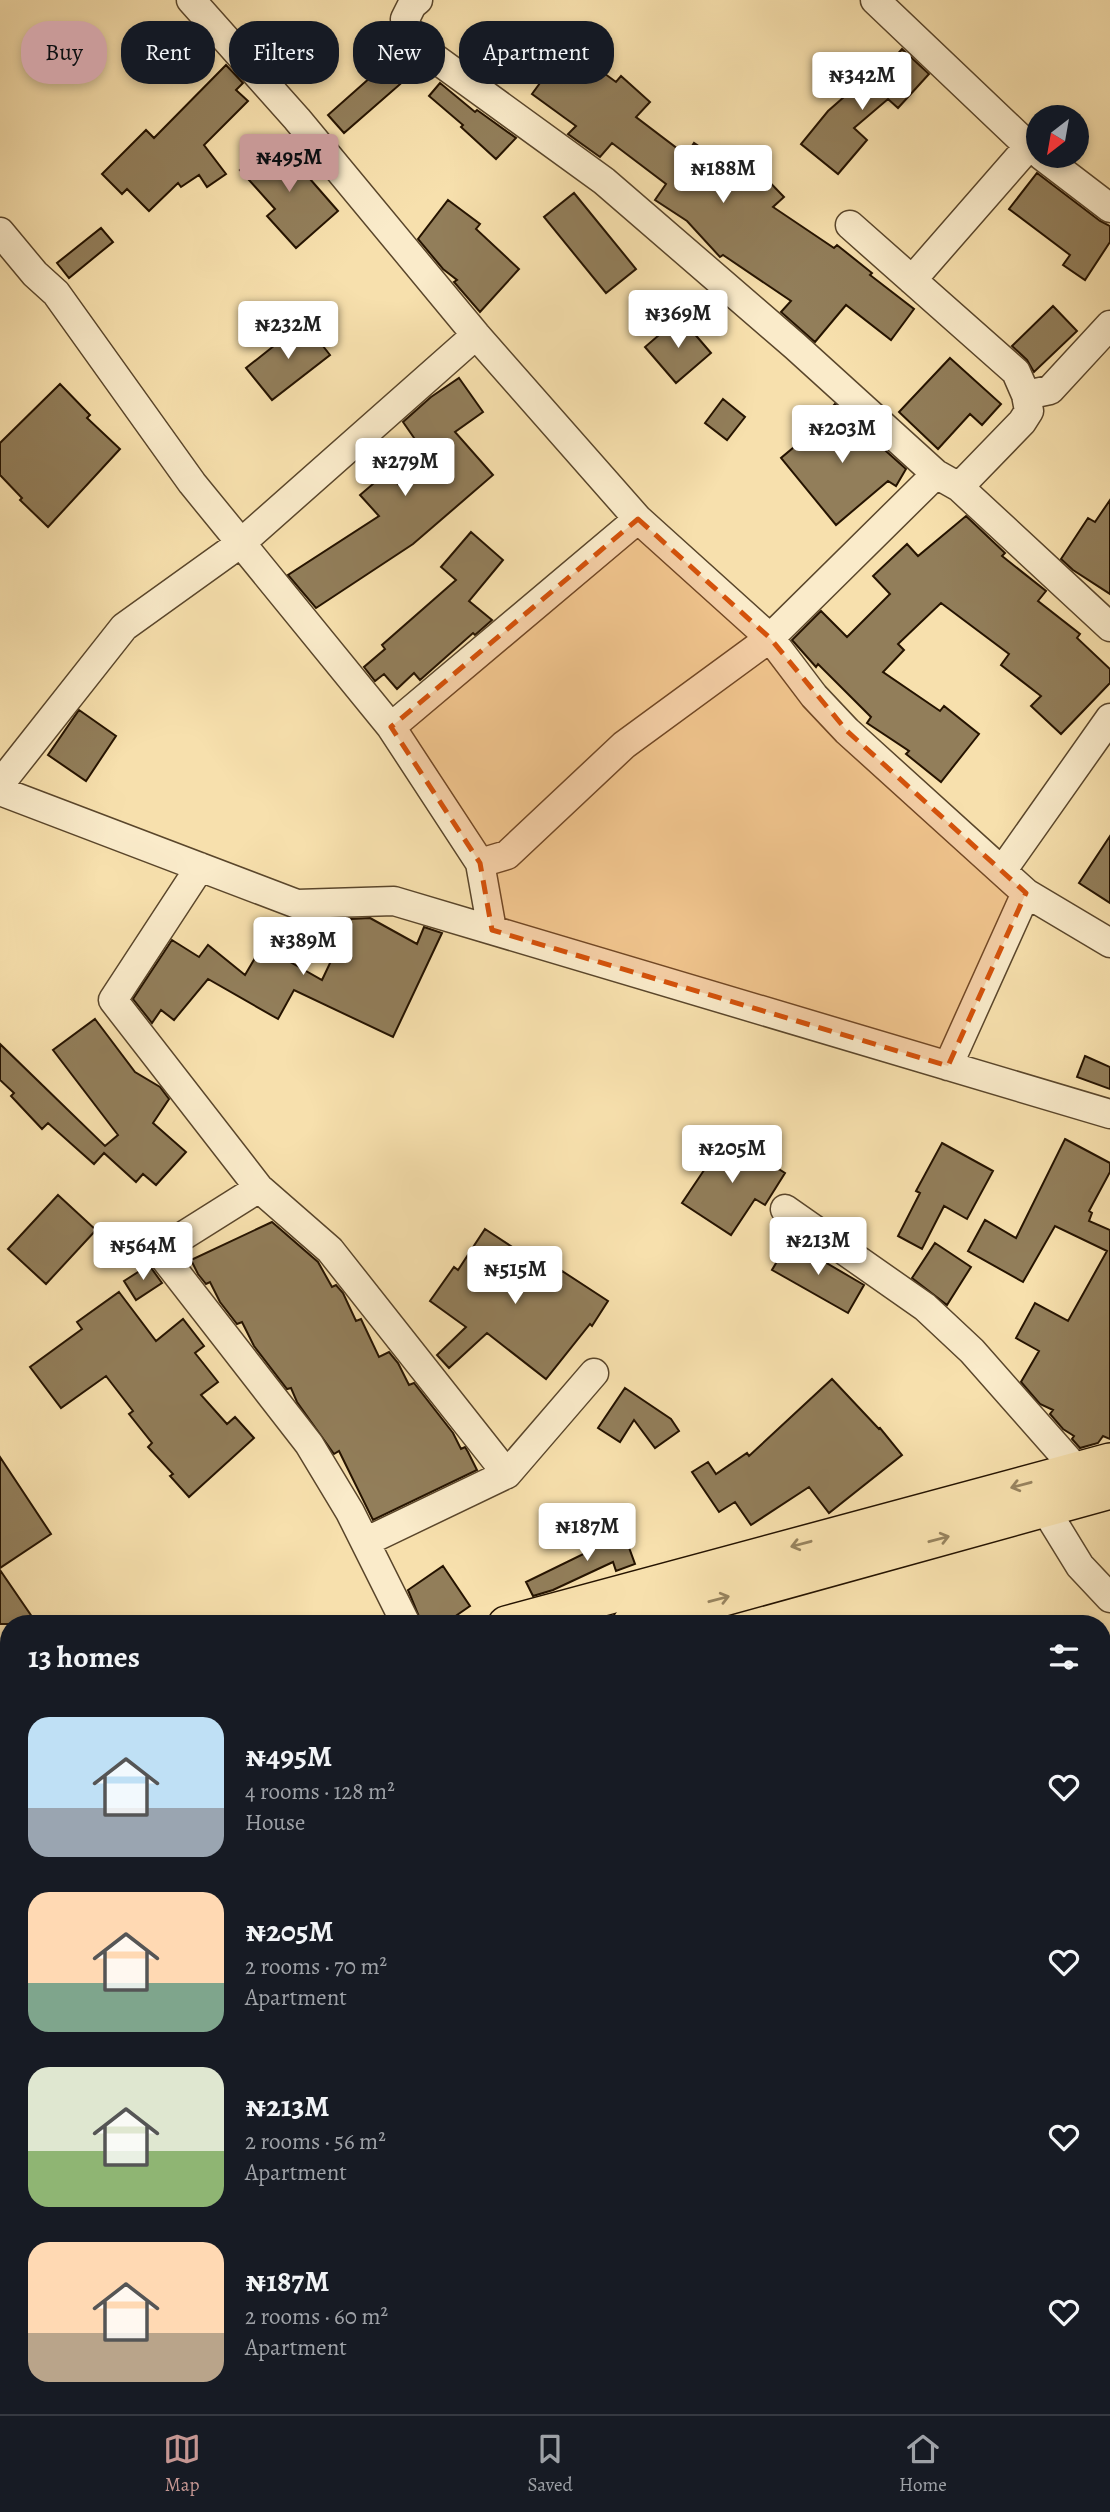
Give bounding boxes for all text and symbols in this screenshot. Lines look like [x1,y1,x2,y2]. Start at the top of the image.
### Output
chip: Buy [21,21,107,84]
chip: Rent [121,21,215,84]
chip: Filters [229,21,339,84]
chip: New [353,21,445,84]
chip: Apartment [459,21,614,84]
pin: ₦342M [813,52,911,112]
text: ₦342M [828,59,896,90]
north arrow [1026,105,1088,168]
map controls [1026,105,1089,168]
pin: ₦495M [240,134,338,194]
text: ₦495M [256,141,322,172]
pin: ₦188M [674,146,772,205]
text: ₦188M [690,152,756,183]
pin: ₦369M [629,290,727,350]
text: ₦369M [645,297,711,328]
pin: ₦232M [239,302,337,361]
text: ₦232M [254,308,322,339]
pin: ₦203M [793,406,891,465]
text: ₦203M [808,412,876,443]
pin: ₦279M [356,438,454,498]
text: ₦279M [371,445,439,476]
pin: ₦389M [254,918,352,977]
text: ₦389M [269,924,337,955]
pin: ₦205M [683,1126,781,1185]
text: ₦205M [698,1132,766,1163]
pin: ₦213M [769,1218,867,1277]
pin: ₦564M [94,1222,192,1282]
text: ₦213M [786,1224,850,1255]
text: ₦564M [110,1229,176,1260]
pin: ₦515M [466,1246,564,1306]
text: ₦515M [483,1253,547,1284]
one-way arrow [1010,1479,1032,1492]
pin: ₦187M [538,1504,636,1563]
text: ₦187M [555,1510,619,1541]
one-way arrow [927,1531,949,1544]
one-way arrow [790,1538,813,1551]
one-way arrow [708,1592,730,1605]
text: 13 homes [28,1637,140,1677]
icon: filters [1045,1638,1083,1676]
text: ₦495M [245,1736,332,1776]
icon: home [84,1745,168,1829]
icon: heart [1045,1768,1083,1806]
text: 4 rooms · 128 m² [245,1776,395,1807]
text: House [245,1807,305,1838]
text: ₦205M [245,1911,334,1951]
icon: home [84,1920,168,2004]
icon: heart [1045,1943,1083,1981]
text: 2 rooms · 70 m² [245,1951,387,1982]
text: Apartment [245,1982,347,2013]
text: ₦213M [245,2086,330,2126]
icon: home [84,2095,168,2179]
icon: heart [1045,2118,1083,2156]
text: 2 rooms · 56 m² [245,2126,386,2157]
text: Apartment [245,2157,347,2188]
text: ₦187M [245,2261,329,2301]
icon: home [84,2270,168,2354]
icon: heart [1045,2293,1083,2331]
text: 2 rooms · 60 m² [245,2301,388,2332]
text: Apartment [245,2332,347,2363]
tab: Map [163,2430,201,2498]
tab: Saved [528,2430,573,2498]
tab: Home [899,2430,947,2498]

